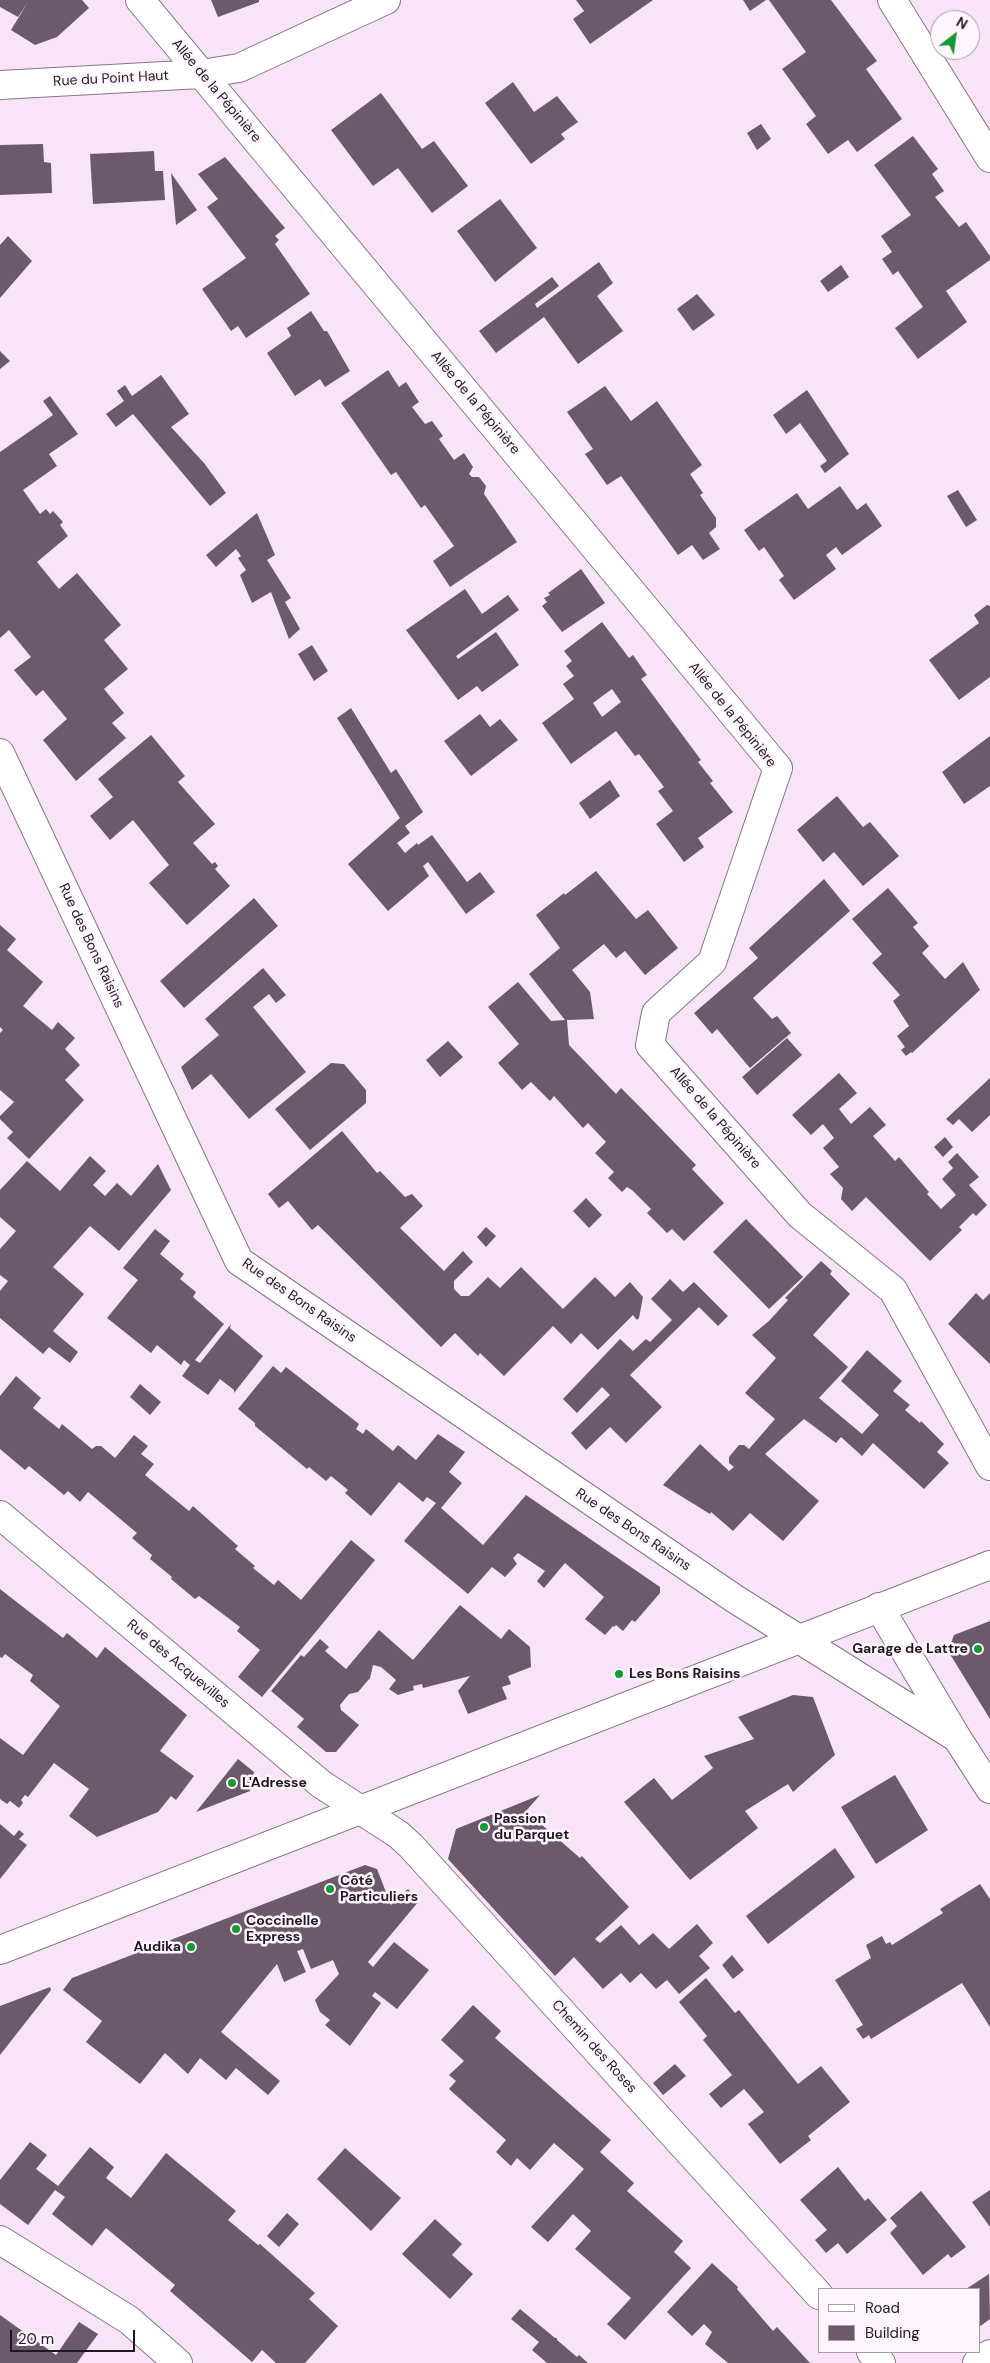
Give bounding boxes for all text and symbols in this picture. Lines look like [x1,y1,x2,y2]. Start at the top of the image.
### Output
north arrow [930,10,980,60]
text: N [953,13,971,33]
street label: Allée de la Pépinière [168,36,264,146]
street label: Rue du Point Haut [53,68,169,90]
street label: Allée de la Pépinière [427,348,523,458]
street label: Allée de la Pépinière [685,659,779,771]
street label: Rue des Bons Raisins [55,881,127,1011]
street label: Allée de la Pépinière [666,1063,764,1173]
street label: Rue des Bons Raisins [239,1255,359,1347]
street label: Rue des Bons Raisins [572,1485,694,1575]
street label: Rue des Acquevilles [123,1616,233,1712]
place label: Garage de Lattre [852,1641,968,1657]
marker: Garage de Lattre [972,1643,984,1655]
place label: Les Bons Raisins [629,1666,740,1682]
marker: Les Bons Raisins [613,1668,625,1680]
place label: L'Adresse [242,1775,307,1791]
marker: L'Adresse [226,1777,238,1789]
place label: Passion du Parquet [494,1811,569,1844]
marker: Passion du Parquet [478,1821,490,1833]
place label: Côté Particuliers [340,1873,418,1905]
marker: Côté Particuliers [324,1883,336,1895]
place label: Coccinelle Express [246,1913,319,1945]
marker: Coccinelle Express [230,1923,242,1935]
place label: Audika [134,1939,181,1955]
marker: Audika [185,1941,197,1953]
street label: Chemin des Roses [548,1997,640,2097]
legend [818,2288,980,2353]
text: Road [865,2298,900,2318]
scale bar [12,2320,138,2352]
text: Building [865,2323,920,2343]
text: 20 m [18,2329,54,2349]

